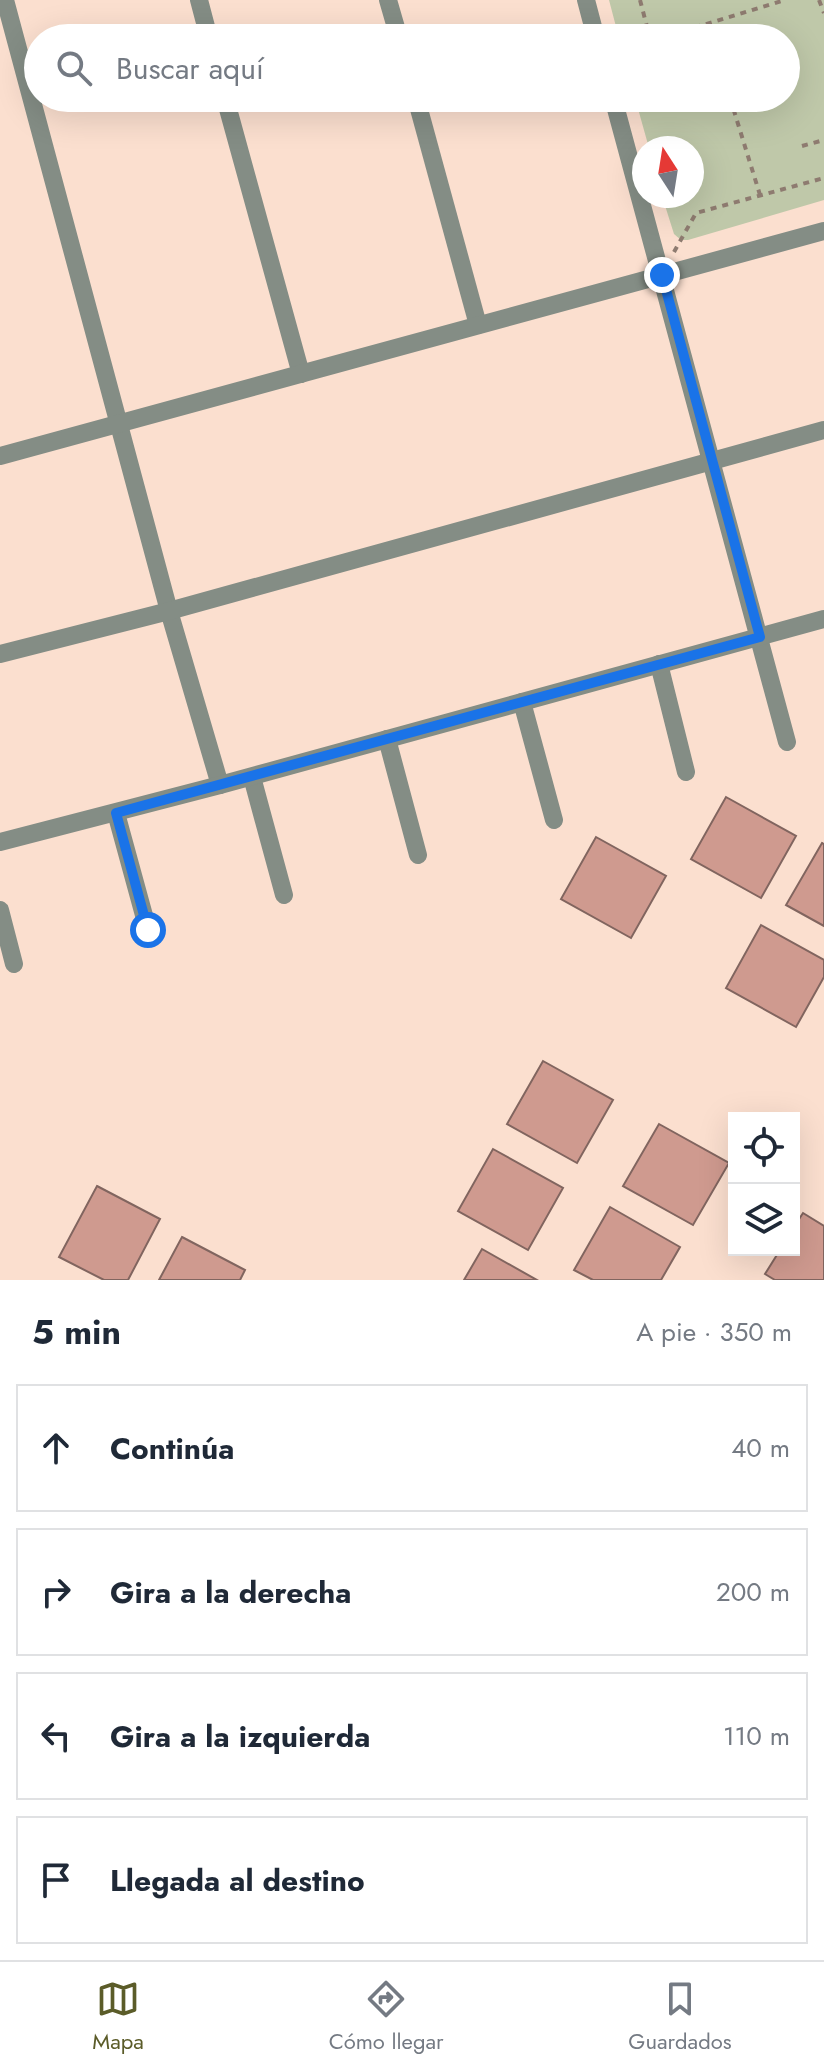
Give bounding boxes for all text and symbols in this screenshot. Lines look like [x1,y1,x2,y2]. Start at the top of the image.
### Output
search box [24,24,800,112]
icon: search [52,46,96,90]
text: Buscar aquí [116,47,264,90]
north arrow [632,136,704,208]
route end [644,257,680,293]
route start [130,912,166,948]
map controls [728,1112,800,1256]
button: locate [728,1112,800,1184]
button: layers [728,1184,800,1256]
text: 5 min [32,1308,121,1357]
text: A pie · 350 m [636,1313,792,1351]
icon: ahead [34,1426,78,1470]
text: Continúa [110,1427,234,1470]
text: 40 m [731,1429,790,1467]
icon: right [34,1570,78,1614]
text: Gira a la derecha [110,1571,351,1614]
text: 200 m [716,1573,790,1611]
icon: left [34,1714,78,1758]
text: Gira a la izquierda [110,1715,370,1758]
text: 110 m [723,1717,790,1755]
icon: arrive [34,1858,78,1902]
text: Llegada al destino [110,1859,365,1902]
tab: Mapa [92,1977,144,2057]
tab: Cómo llegar [329,1977,444,2057]
tab: Guardados [628,1977,732,2057]

